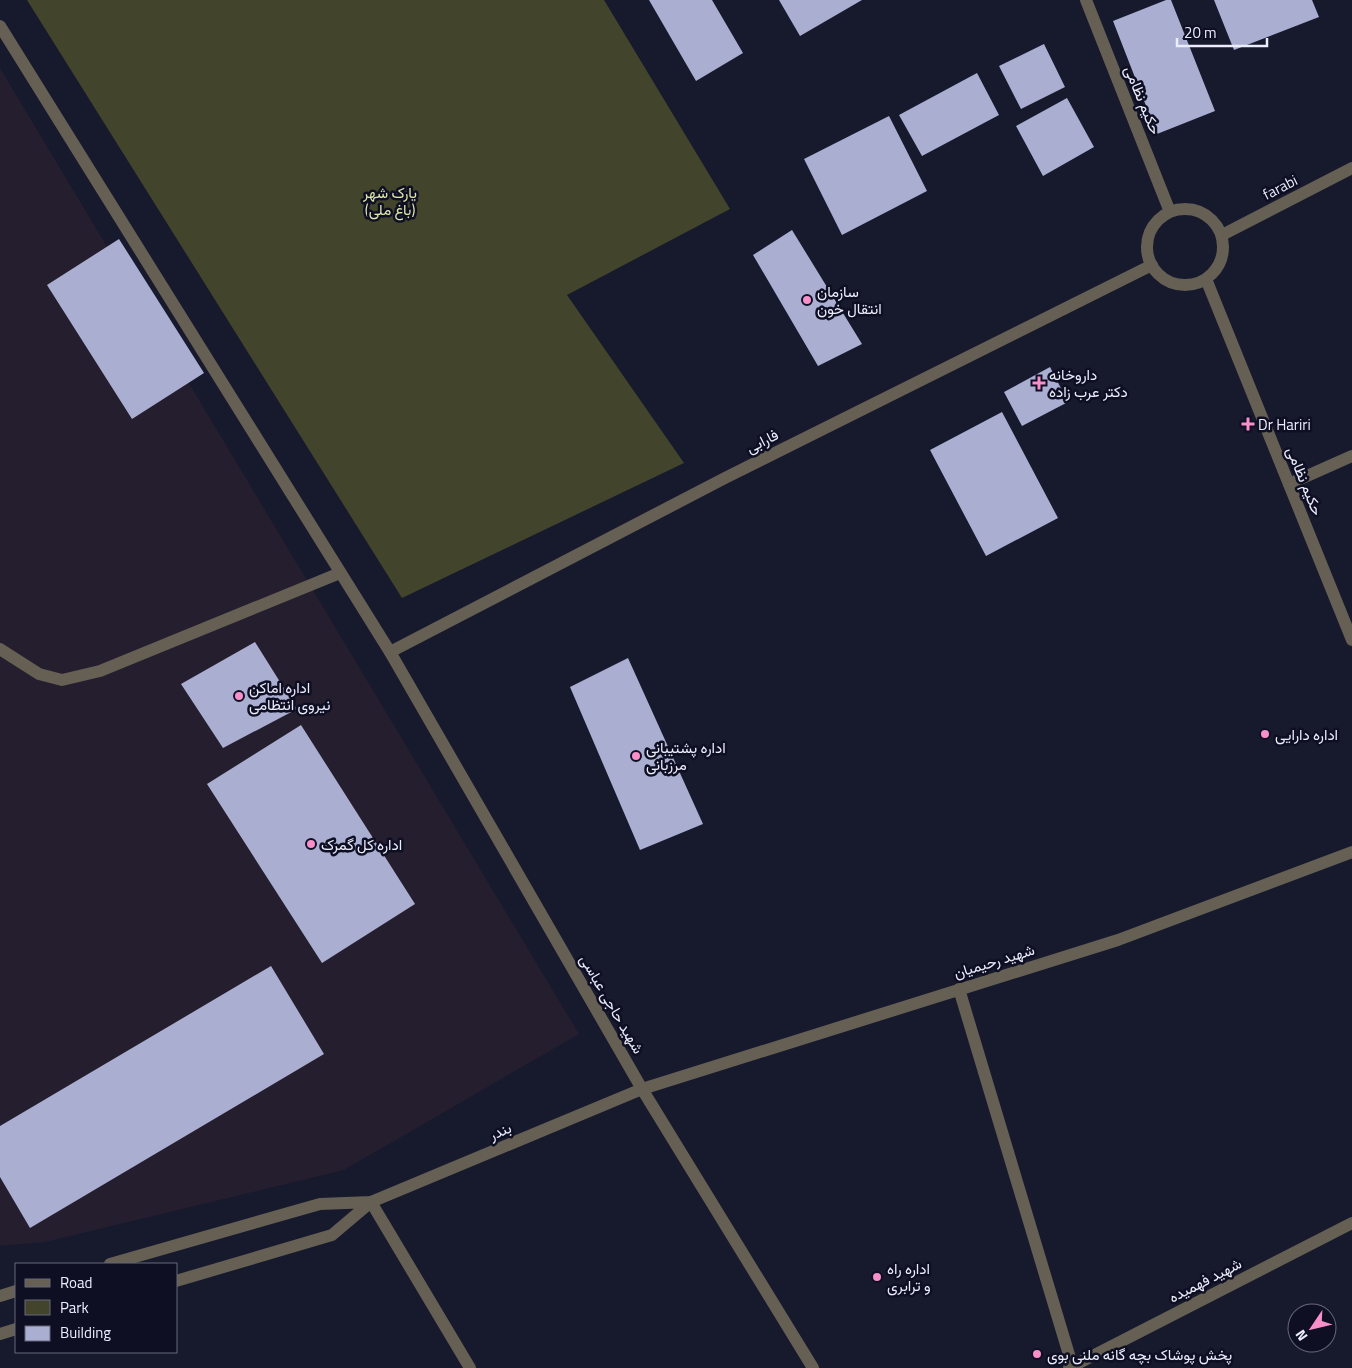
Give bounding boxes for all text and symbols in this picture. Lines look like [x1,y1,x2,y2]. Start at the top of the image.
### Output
scale bar [1177,15,1267,47]
text: 20 m [1184,21,1217,44]
street label: حکیم نظامی [1119,62,1167,138]
street label: farabi [1259,168,1301,206]
park label: پارک شهر (باغ ملی) [362,181,417,221]
place label: سازمان انتقال خون [817,280,882,320]
marker: سازمان انتقال خون [801,294,813,306]
place label: داروخانه دکتر عرب زاده [1049,363,1128,403]
marker: داروخانه دکتر عرب زاده [1033,377,1045,389]
place label: Dr Hariri [1258,413,1311,436]
marker: Dr Hariri [1242,418,1254,430]
street label: فارابی [742,423,782,459]
street label: حکیم نظامی [1281,443,1329,519]
place label: اداره اماکن نیروی انتظامی [249,676,331,716]
marker: اداره اماکن نیروی انتظامی [233,690,245,702]
place label: اداره دارایی [1275,723,1338,746]
marker: اداره دارایی [1259,728,1271,740]
place label: اداره پشتیبانی مرزبانی [646,736,726,776]
marker: اداره پشتیبانی مرزبانی [630,750,642,762]
place label: اداره کل گمرک [321,833,402,856]
marker: اداره کل گمرک [305,838,317,850]
street label: شهید رحیمیان [951,938,1037,984]
street label: شهید حاجی عباسی [574,950,650,1058]
street label: بندر [484,1116,515,1146]
street label: شهید فهمیده [1164,1252,1246,1308]
place label: اداره راه و ترابری [887,1257,931,1297]
legend [15,1263,178,1353]
text: Road [60,1271,92,1294]
marker: اداره راه و ترابری [871,1271,883,1283]
text: Park [60,1296,89,1319]
north arrow [1287,1303,1337,1353]
text: Building [60,1321,111,1344]
text: N [1290,1326,1312,1346]
place label: پخش پوشاک بچه گانه ملنی بوی [1047,1343,1232,1366]
marker: پخش پوشاک بچه گانه ملنی بوی [1031,1348,1043,1360]

